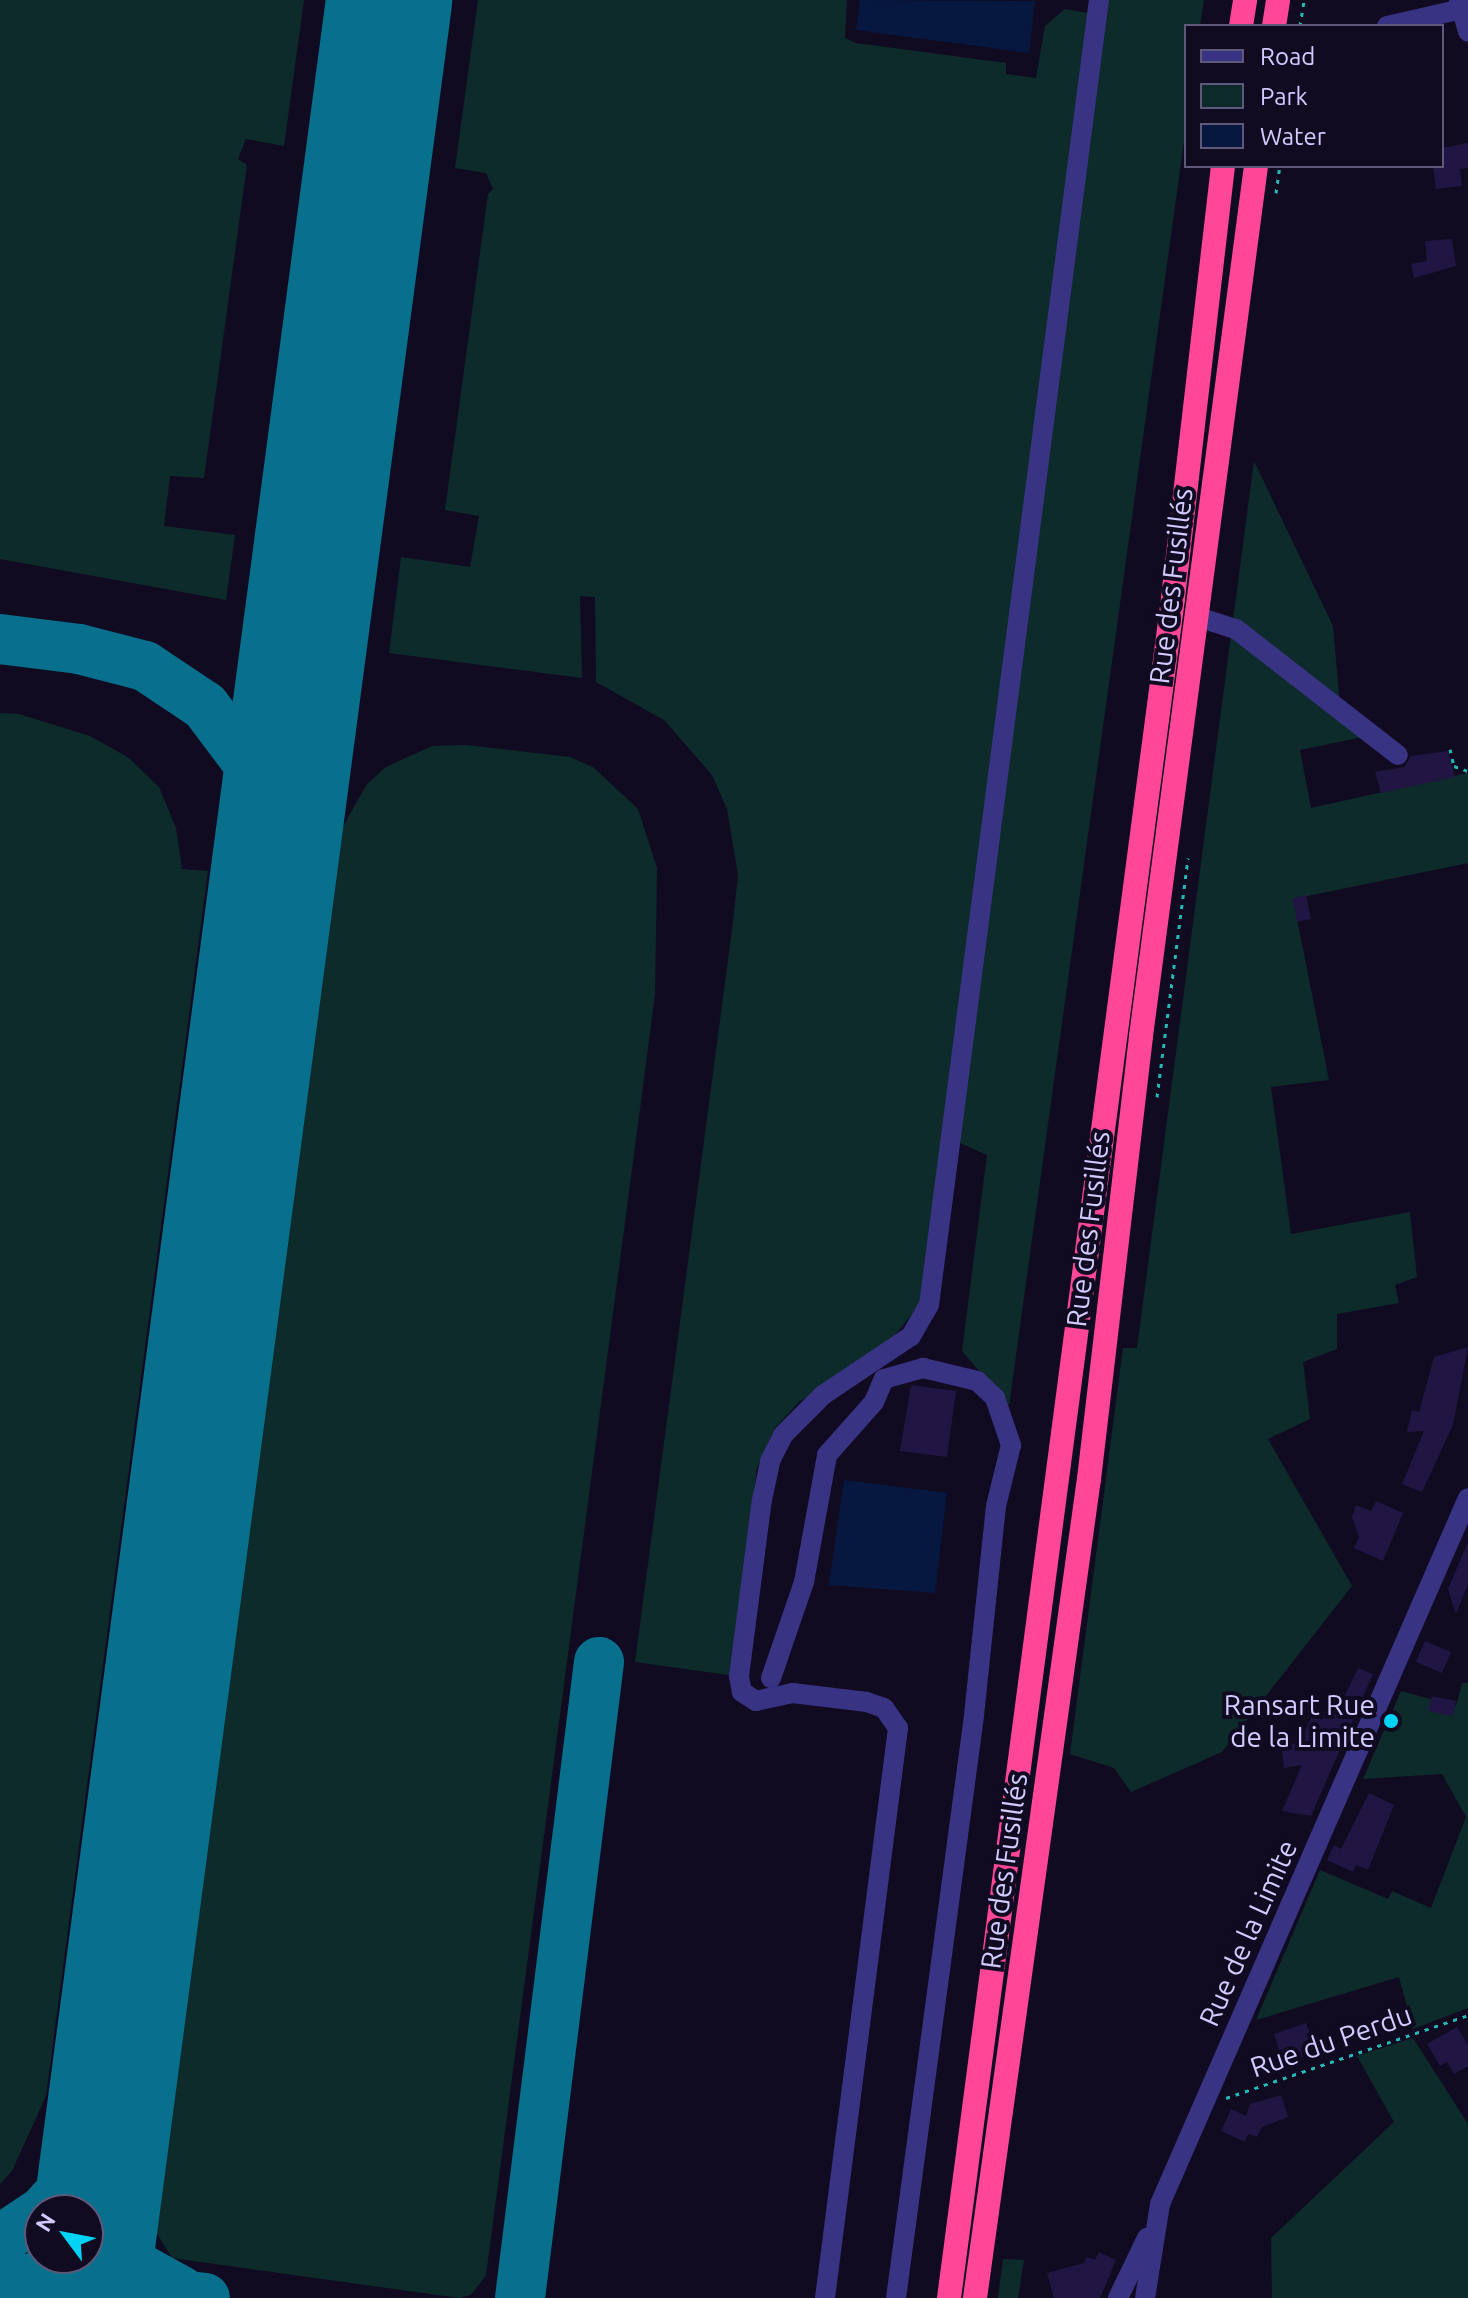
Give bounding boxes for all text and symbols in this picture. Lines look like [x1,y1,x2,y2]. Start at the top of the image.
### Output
legend [1184,24,1444,168]
text: Road [1260,43,1315,70]
text: Park [1260,83,1308,110]
text: Water [1260,123,1326,150]
street label: Rue des Fusillés [1142,486,1200,686]
street label: Rue des Fusillés [1059,1129,1117,1329]
place label: Ransart Rue de la Limite [1224,1688,1375,1754]
marker: Ransart Rue de la Limite [1382,1712,1400,1730]
street label: Rue des Fusillés [974,1771,1034,1971]
street label: Rue de la Limite [1192,1835,1304,2031]
street label: Rue du Perdu [1246,1998,1416,2084]
north arrow [24,2194,104,2274]
text: N [30,2208,60,2236]

